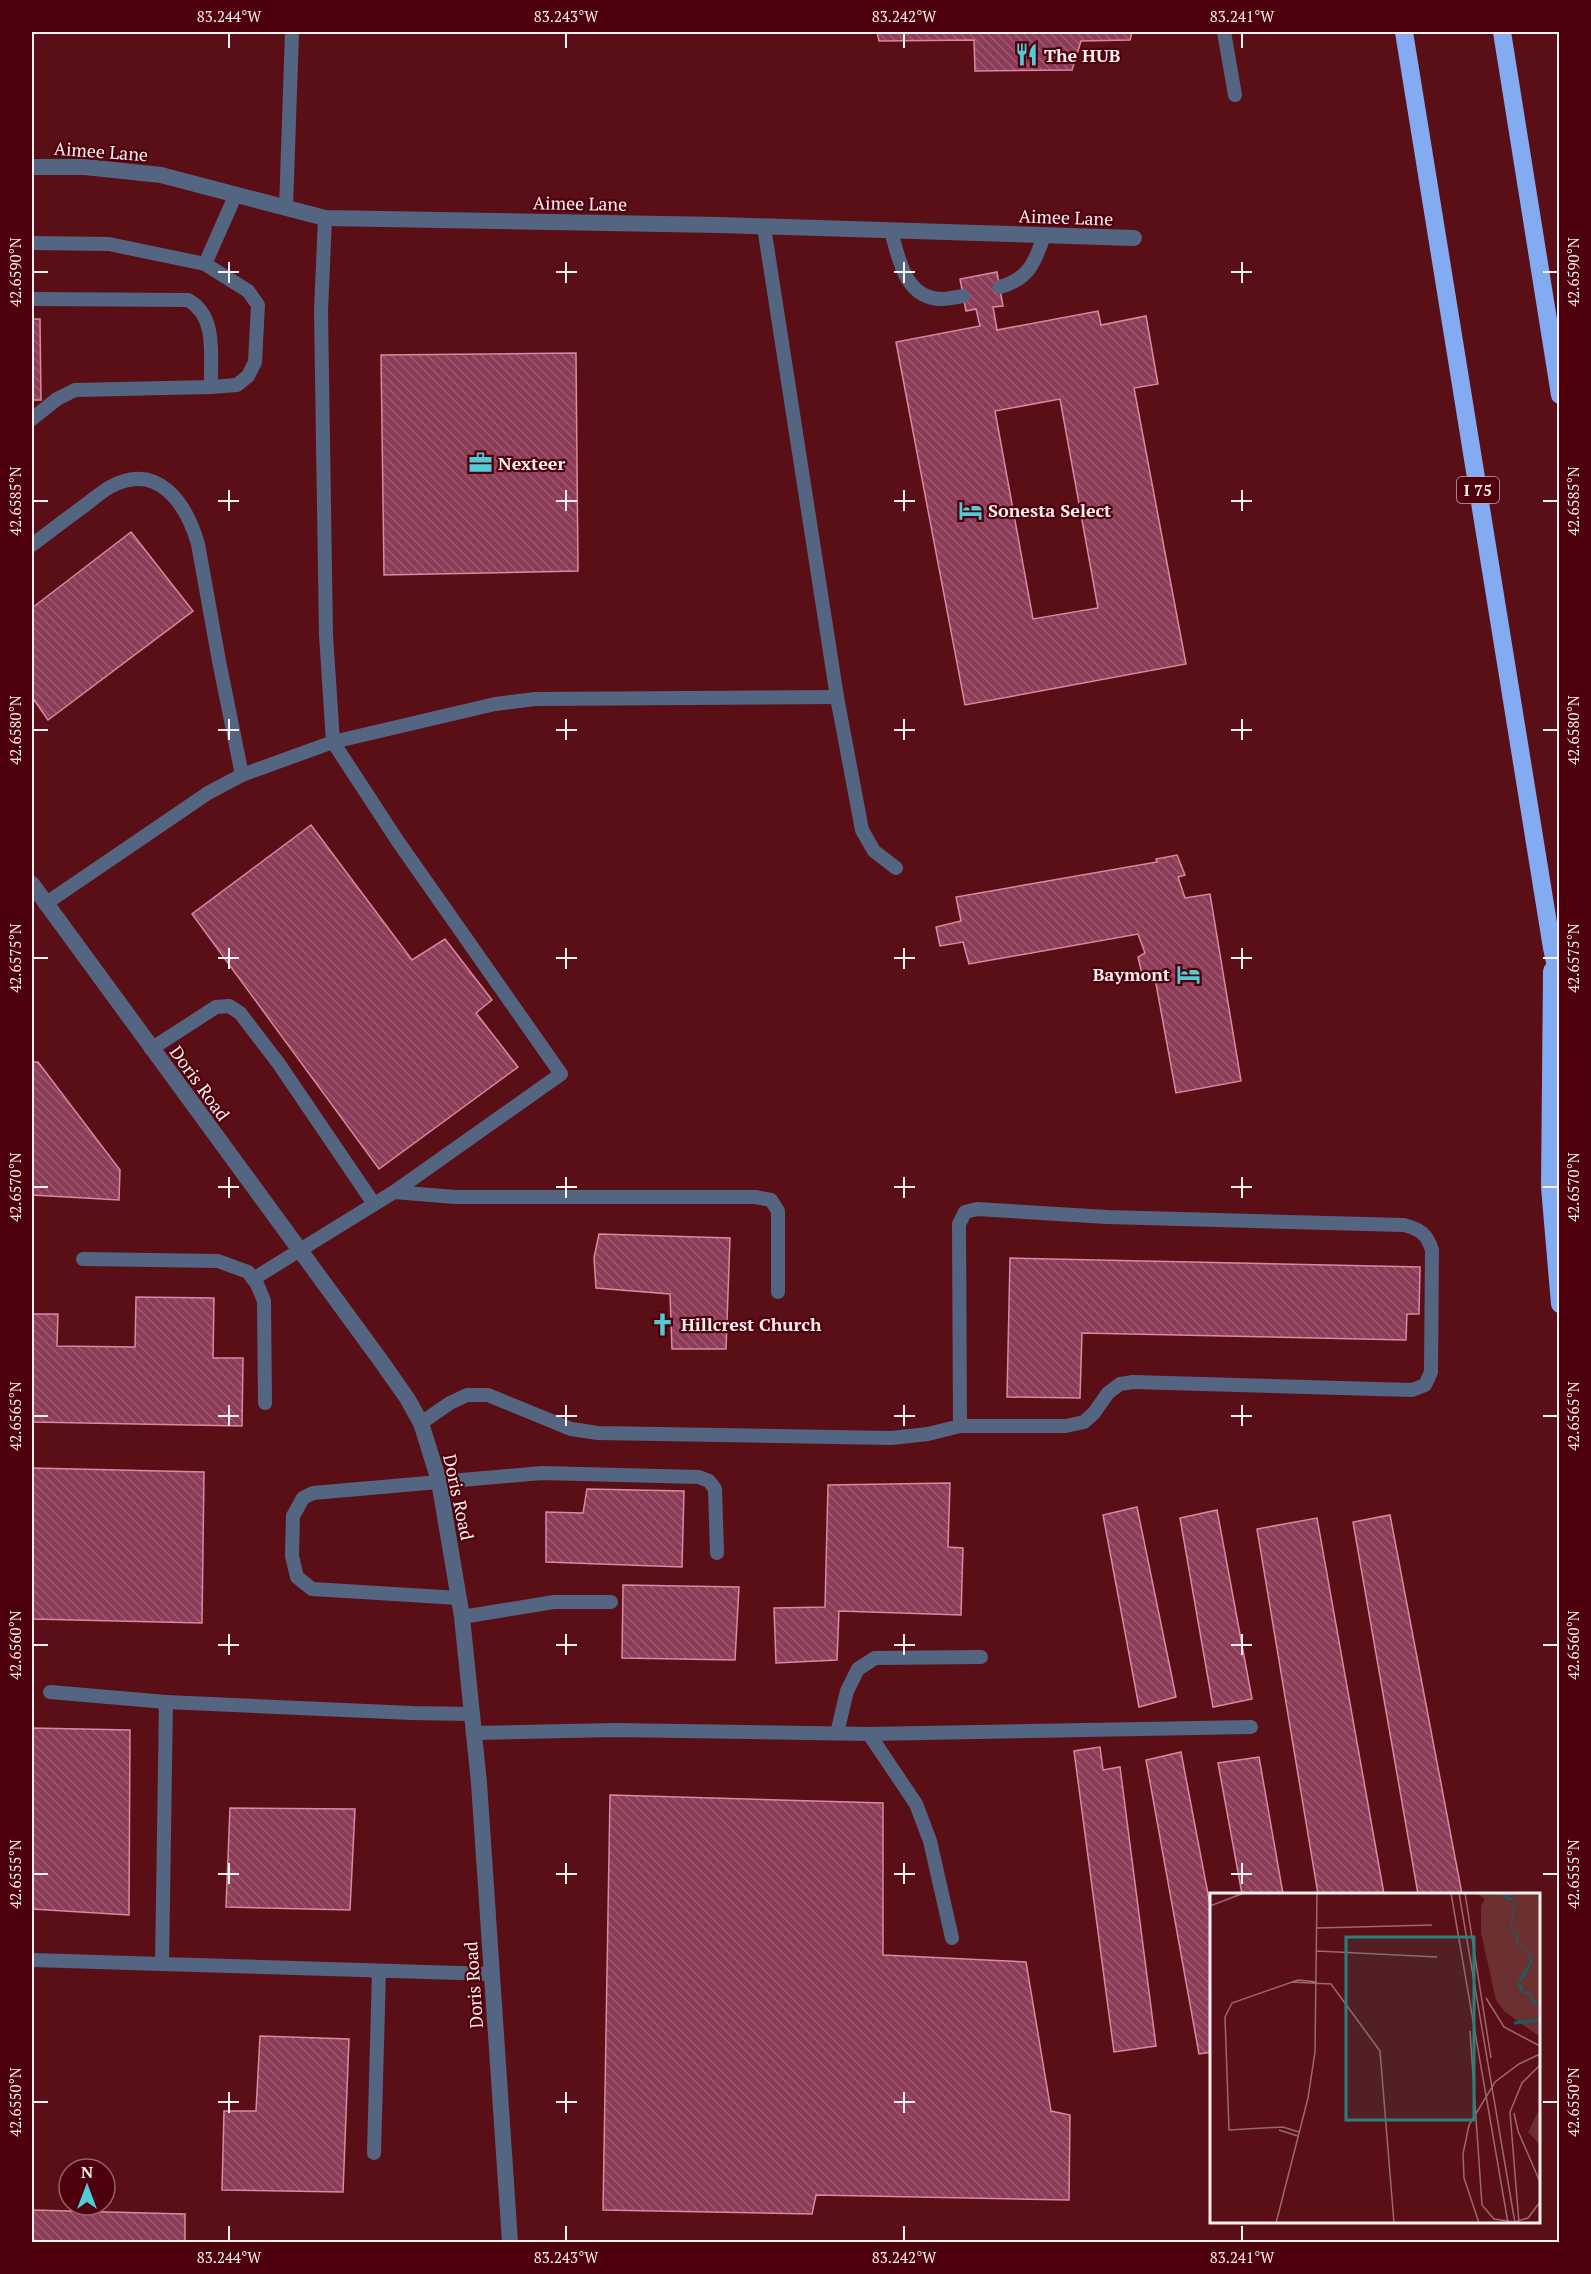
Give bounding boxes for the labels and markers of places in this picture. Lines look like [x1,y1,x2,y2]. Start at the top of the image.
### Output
restaurant icon: The HUB [1013,42,1039,68]
place label: The HUB [1044,43,1121,67]
office icon: Nexteer [467,450,493,476]
place label: Nexteer [498,451,566,475]
hotel icon: Sonesta Select [957,497,983,523]
place label: Sonesta Select [988,498,1111,522]
hotel icon: Baymont [1175,961,1201,987]
place label: Baymont [1093,962,1170,986]
church icon: Hillcrest Church [650,1311,676,1337]
place label: Hillcrest Church [681,1312,822,1336]

